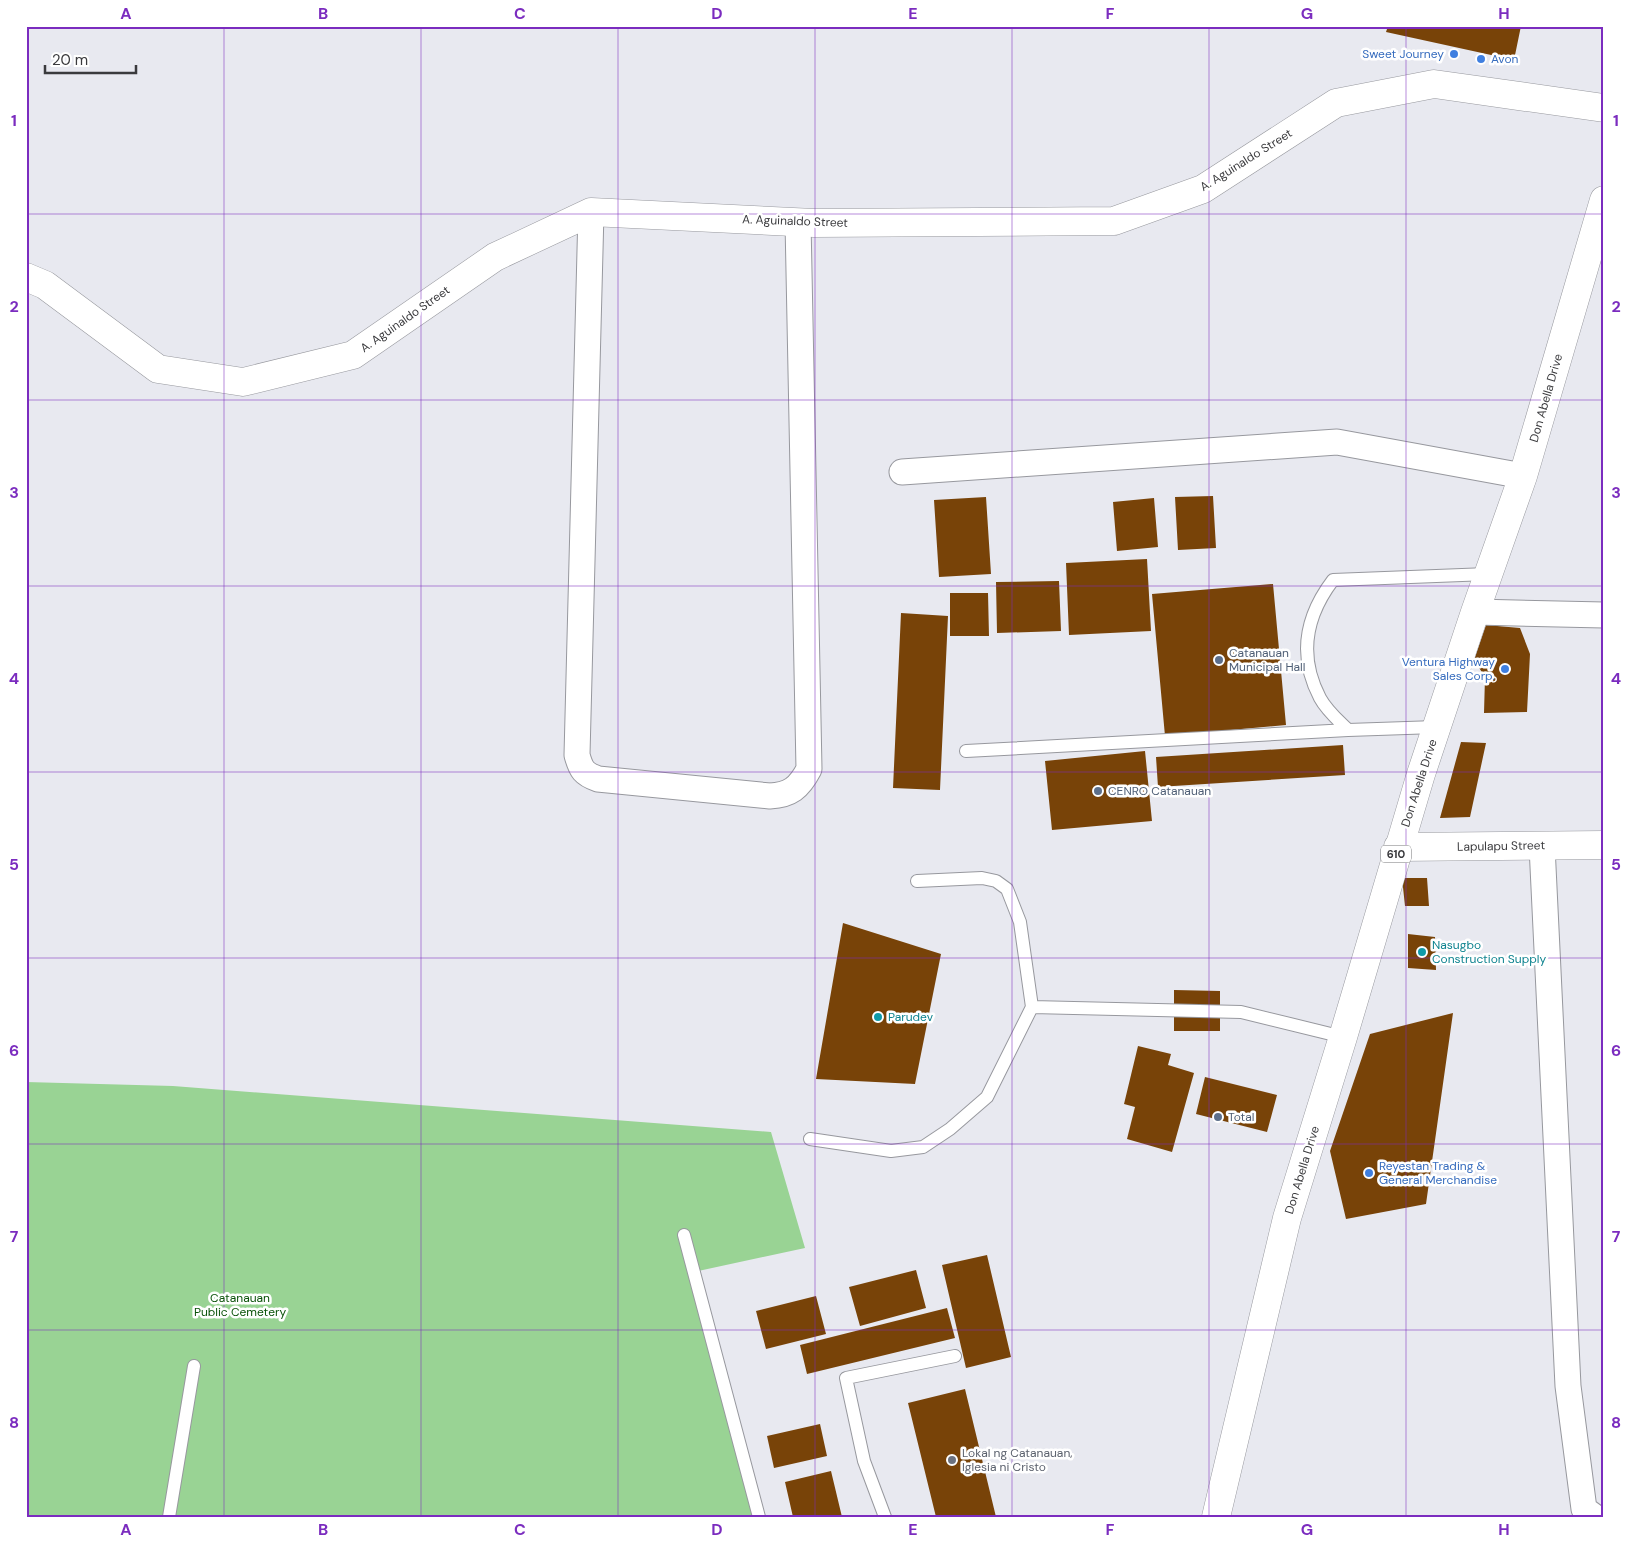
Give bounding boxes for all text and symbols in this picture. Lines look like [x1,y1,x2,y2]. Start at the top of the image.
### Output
text: A [120,3,132,24]
text: B [318,3,328,24]
text: C [514,3,526,24]
text: D [711,3,723,24]
text: E [908,3,918,24]
text: F [1106,3,1115,24]
text: G [1301,3,1313,24]
text: H [1498,3,1510,24]
scale bar [45,42,136,74]
place label: Sweet Journey [1362,46,1444,62]
marker: Sweet Journey [1448,48,1460,60]
text: 20 m [52,50,88,70]
place label: Avon [1491,51,1518,67]
marker: Avon [1475,53,1487,65]
text: 1 [11,110,17,131]
text: 1 [1613,110,1619,131]
street label: A. Aguinaldo Street [1197,125,1295,195]
street label: A. Aguinaldo Street [742,211,848,231]
street label: A. Aguinaldo Street [357,282,453,356]
text: 2 [9,296,19,317]
text: 2 [1611,296,1621,317]
street label: Don Abella Drive [1526,352,1566,444]
text: 3 [9,482,19,503]
text: 3 [1611,482,1621,503]
place label: Catanauan Municipal Hall [1229,645,1305,675]
marker: Catanauan Municipal Hall [1213,654,1225,666]
place label: Ventura Highway Sales Corp. [1402,654,1495,684]
marker: Ventura Highway Sales Corp. [1499,663,1511,675]
text: 4 [9,668,19,689]
text: 4 [1611,668,1621,689]
street label: Don Abella Drive [1397,737,1441,829]
place label: CENRO Catanauan [1108,783,1211,799]
marker: CENRO Catanauan [1092,785,1104,797]
street label: Lapulapu Street [1457,837,1545,855]
road number: 610 [1381,846,1411,862]
text: 5 [9,854,19,875]
text: 5 [1611,854,1621,875]
place label: Nasugbo Construction Supply [1432,937,1546,967]
marker: Nasugbo Construction Supply [1416,946,1428,958]
place label: Parudev [888,1009,934,1025]
marker: Parudev [872,1011,884,1023]
text: 6 [9,1040,19,1061]
text: 6 [1611,1040,1621,1061]
place label: Total [1228,1109,1254,1125]
marker: Total [1212,1111,1224,1123]
street label: Don Abella Drive [1281,1124,1323,1216]
place label: Reyestan Trading & General Merchandise [1379,1158,1497,1188]
marker: Reyestan Trading & General Merchandise [1363,1167,1375,1179]
text: 7 [10,1226,19,1247]
text: 7 [1612,1226,1621,1247]
park label: Catanauan Public Cemetery [194,1290,286,1320]
text: 8 [9,1412,19,1433]
text: 8 [1611,1412,1621,1433]
place label: Lokal ng Catanauan, Iglesia ni Cristo [962,1445,1072,1475]
marker: Lokal ng Catanauan, Iglesia ni Cristo [946,1454,958,1466]
text: A [120,1519,132,1540]
text: B [318,1519,328,1540]
text: C [514,1519,526,1540]
text: D [711,1519,723,1540]
text: E [908,1519,918,1540]
text: F [1106,1519,1115,1540]
text: G [1301,1519,1313,1540]
text: H [1498,1519,1510,1540]

